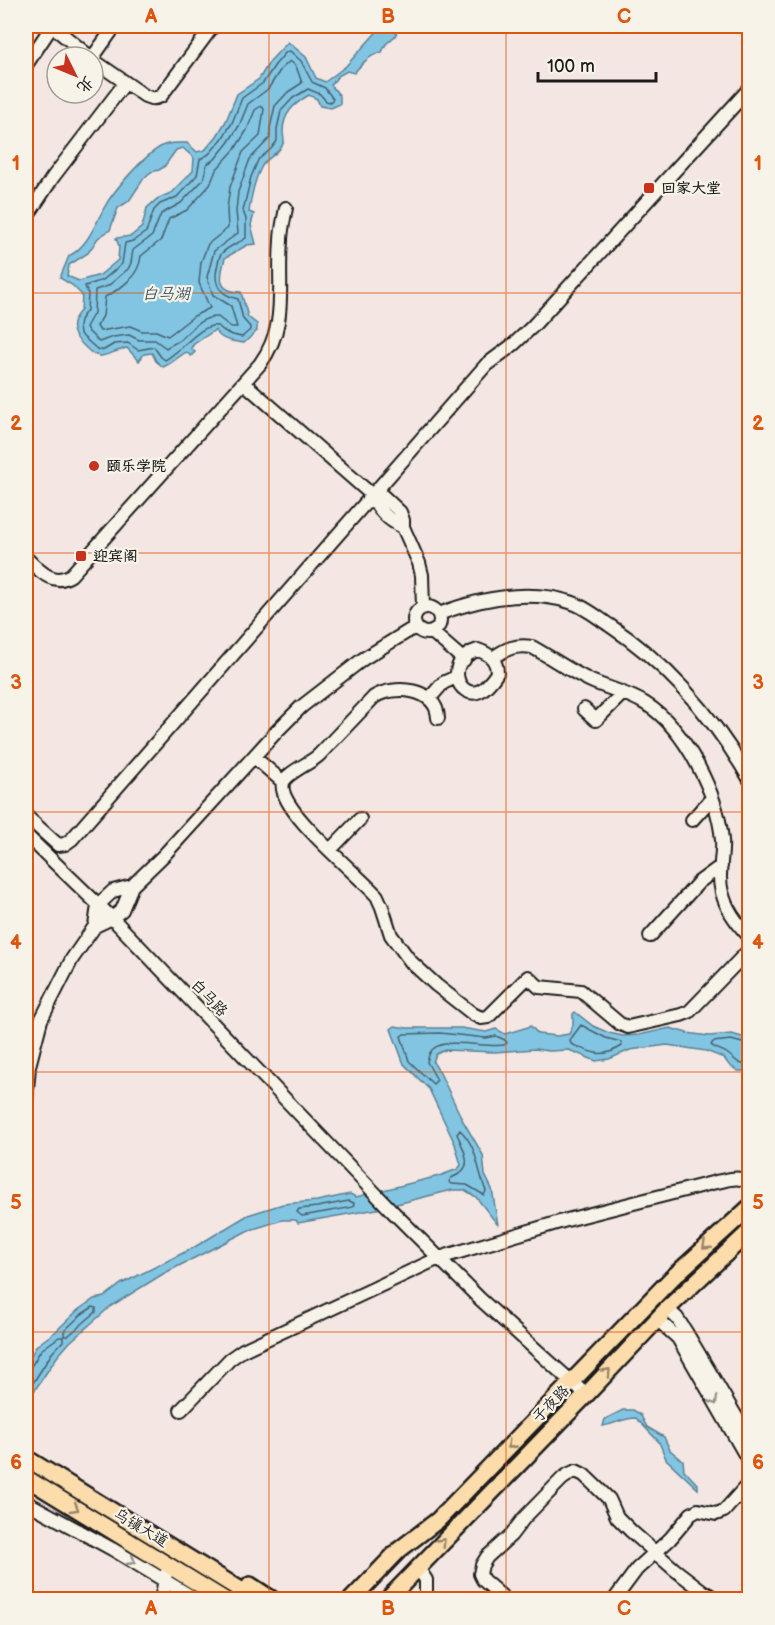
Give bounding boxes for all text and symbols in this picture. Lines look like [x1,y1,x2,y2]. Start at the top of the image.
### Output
text: A [144,5,158,29]
text: B [381,5,395,29]
text: C [617,5,631,29]
north arrow [45,45,105,105]
scale bar [538,45,656,83]
text: 100 m [547,56,595,77]
text: 北 [72,72,97,97]
text: 1 [12,152,20,176]
text: 1 [754,152,762,176]
place label: 回家大堂 [661,179,721,198]
marker: 回家大堂 [642,181,656,195]
water label: 白马湖 [142,285,192,304]
text: 2 [10,412,22,436]
text: 2 [752,412,764,436]
place label: 颐乐学院 [106,457,166,476]
marker: 颐乐学院 [87,459,101,473]
place label: 迎宾阁 [93,547,138,566]
marker: 迎宾阁 [74,549,88,563]
text: 3 [10,671,22,695]
text: 3 [752,671,764,695]
text: 4 [10,931,22,955]
text: 4 [752,931,764,955]
street label: 白马路 [187,975,231,1021]
text: 5 [10,1191,22,1215]
text: 5 [752,1191,764,1215]
one-way arrow [702,1239,713,1250]
one-way arrow [600,1369,611,1380]
street label: 子夜路 [529,1381,573,1427]
one-way arrow [707,1395,718,1405]
one-way arrow [507,1437,518,1448]
text: 6 [10,1451,22,1475]
text: 6 [752,1451,764,1475]
one-way arrow [69,1501,79,1513]
street label: 乌镇大道 [110,1504,172,1552]
one-way arrow [435,1539,446,1549]
one-way arrow [126,1554,136,1565]
text: A [144,1597,158,1621]
text: B [381,1597,395,1621]
text: C [617,1597,631,1621]

